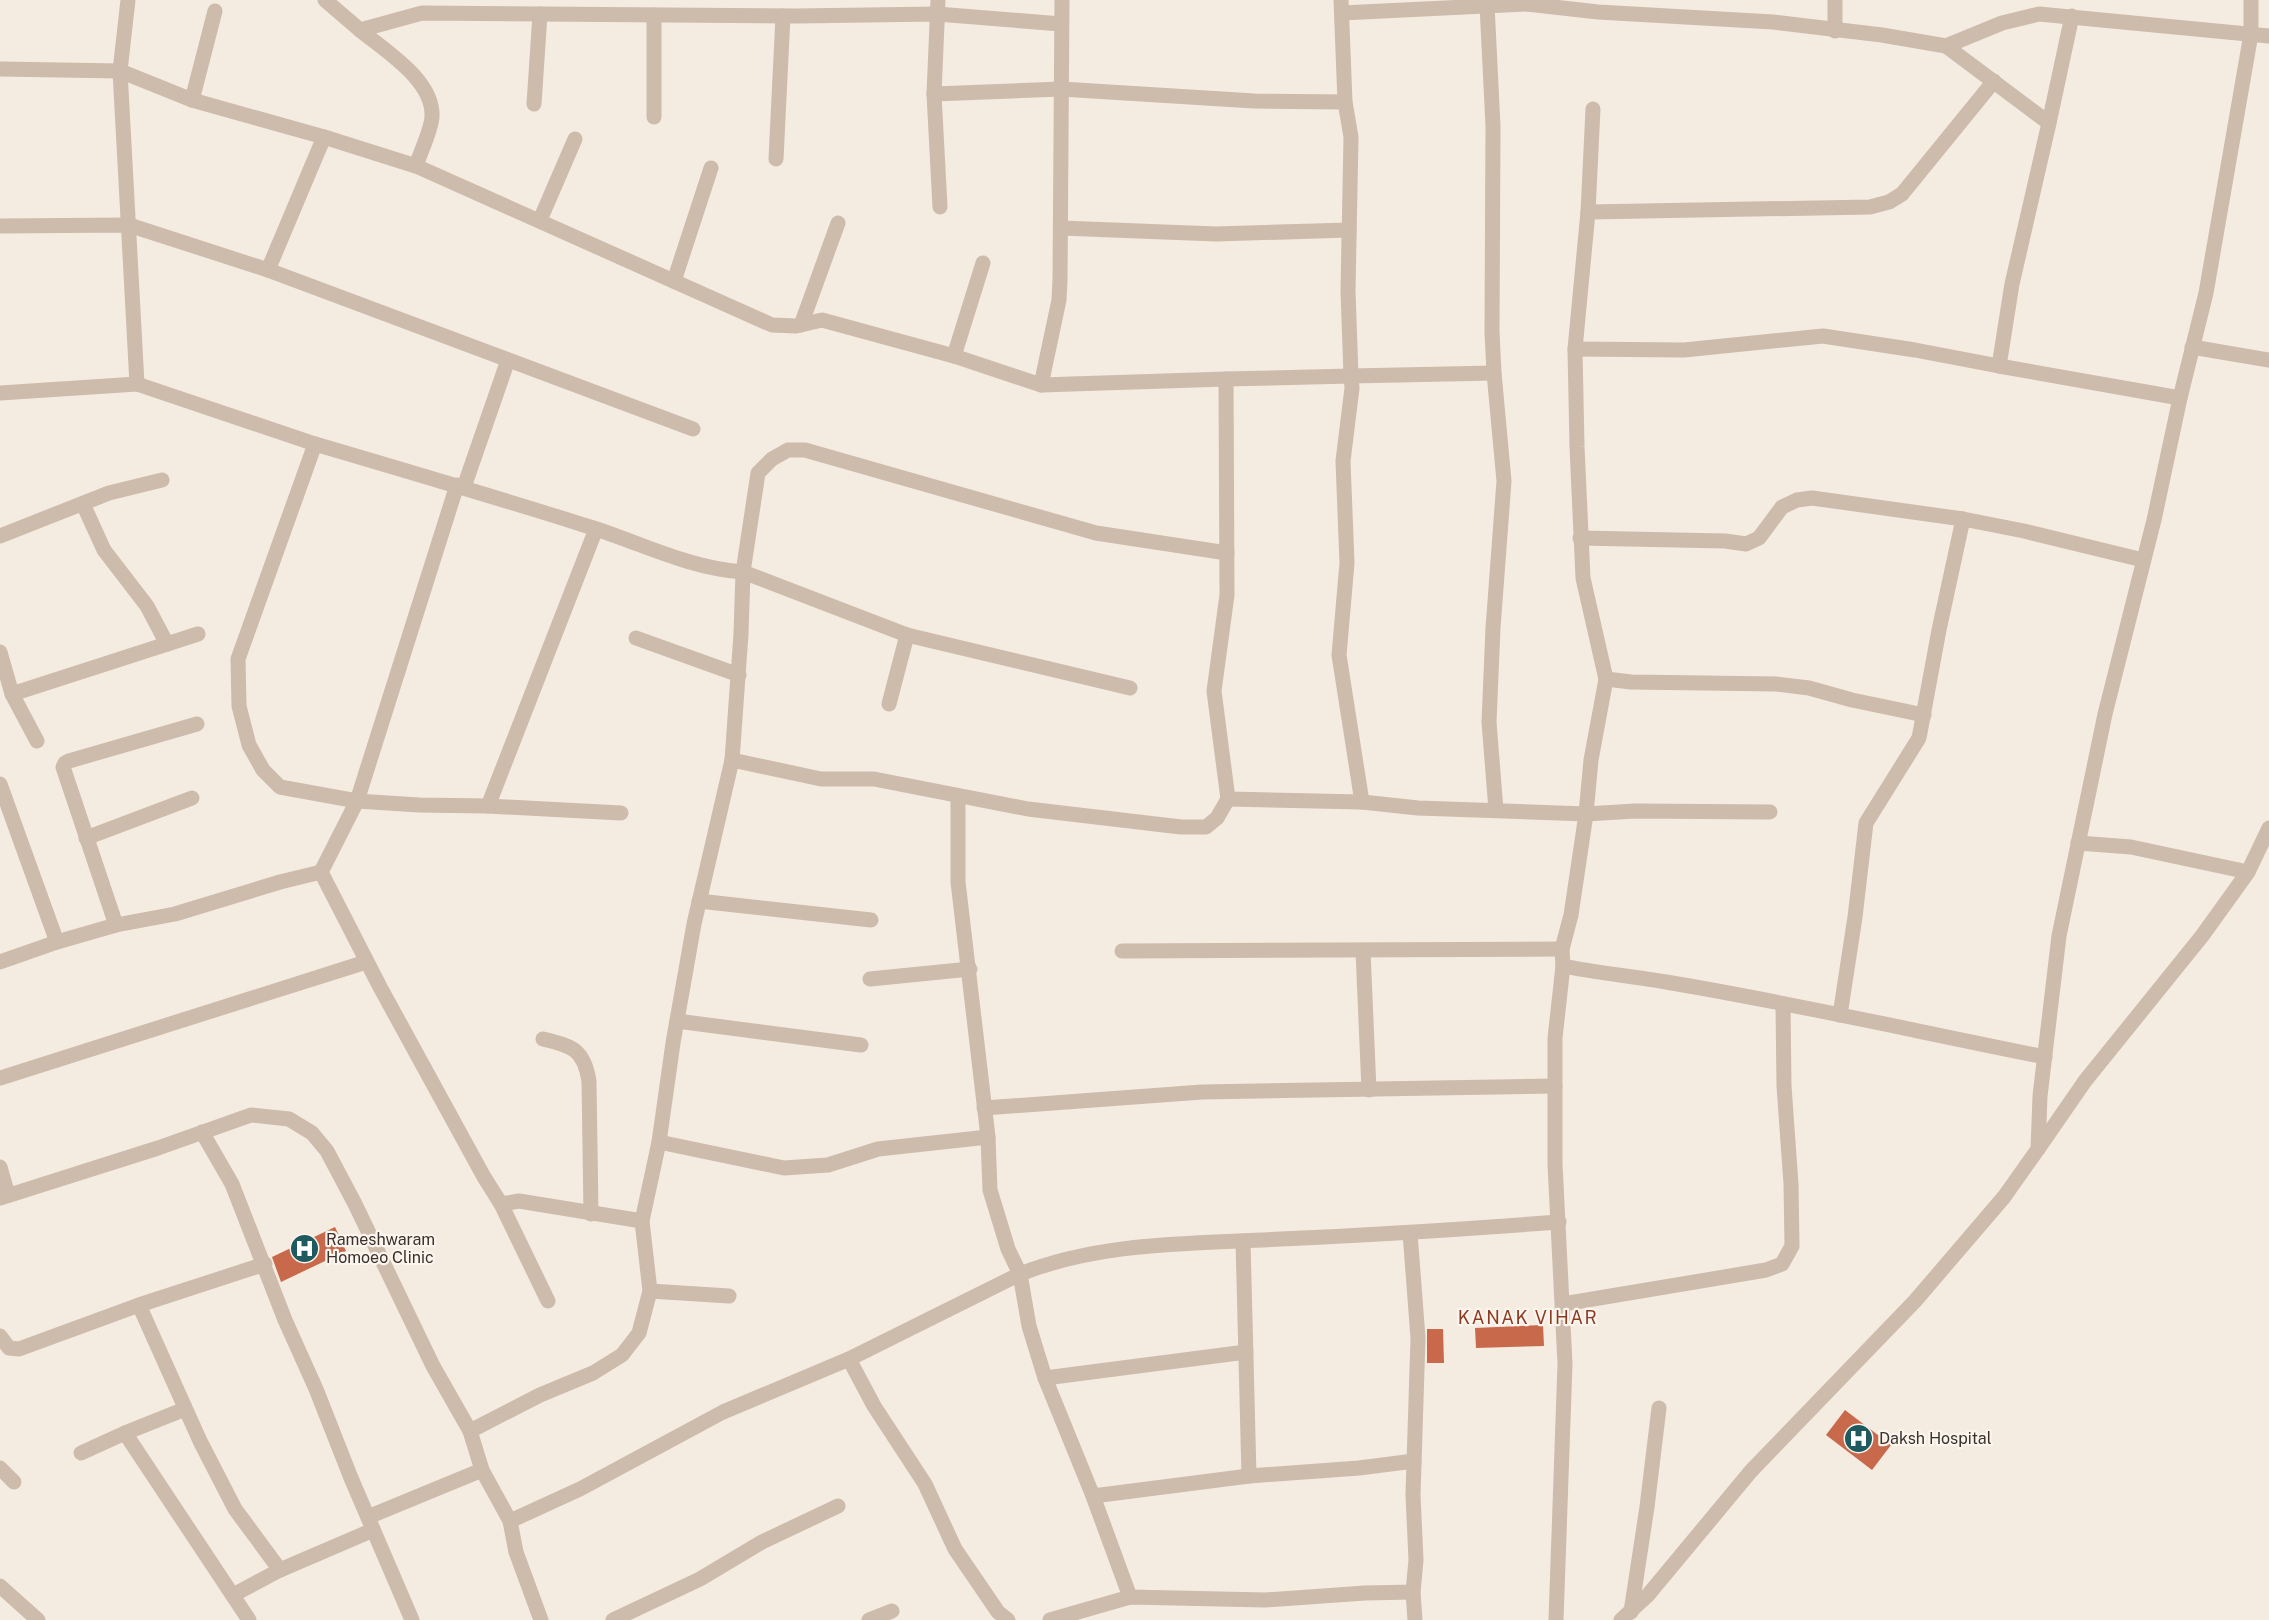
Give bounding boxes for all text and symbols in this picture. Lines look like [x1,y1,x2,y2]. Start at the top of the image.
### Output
place label: Rameshwaram Homoeo Clinic [326,1230,435,1267]
hospital icon: Rameshwaram Homoeo Clinic [289,1232,321,1264]
district label: KANAK VIHAR [1458,1307,1598,1328]
hospital icon: Daksh Hospital [1842,1422,1874,1454]
place label: Daksh Hospital [1879,1429,1992,1448]

